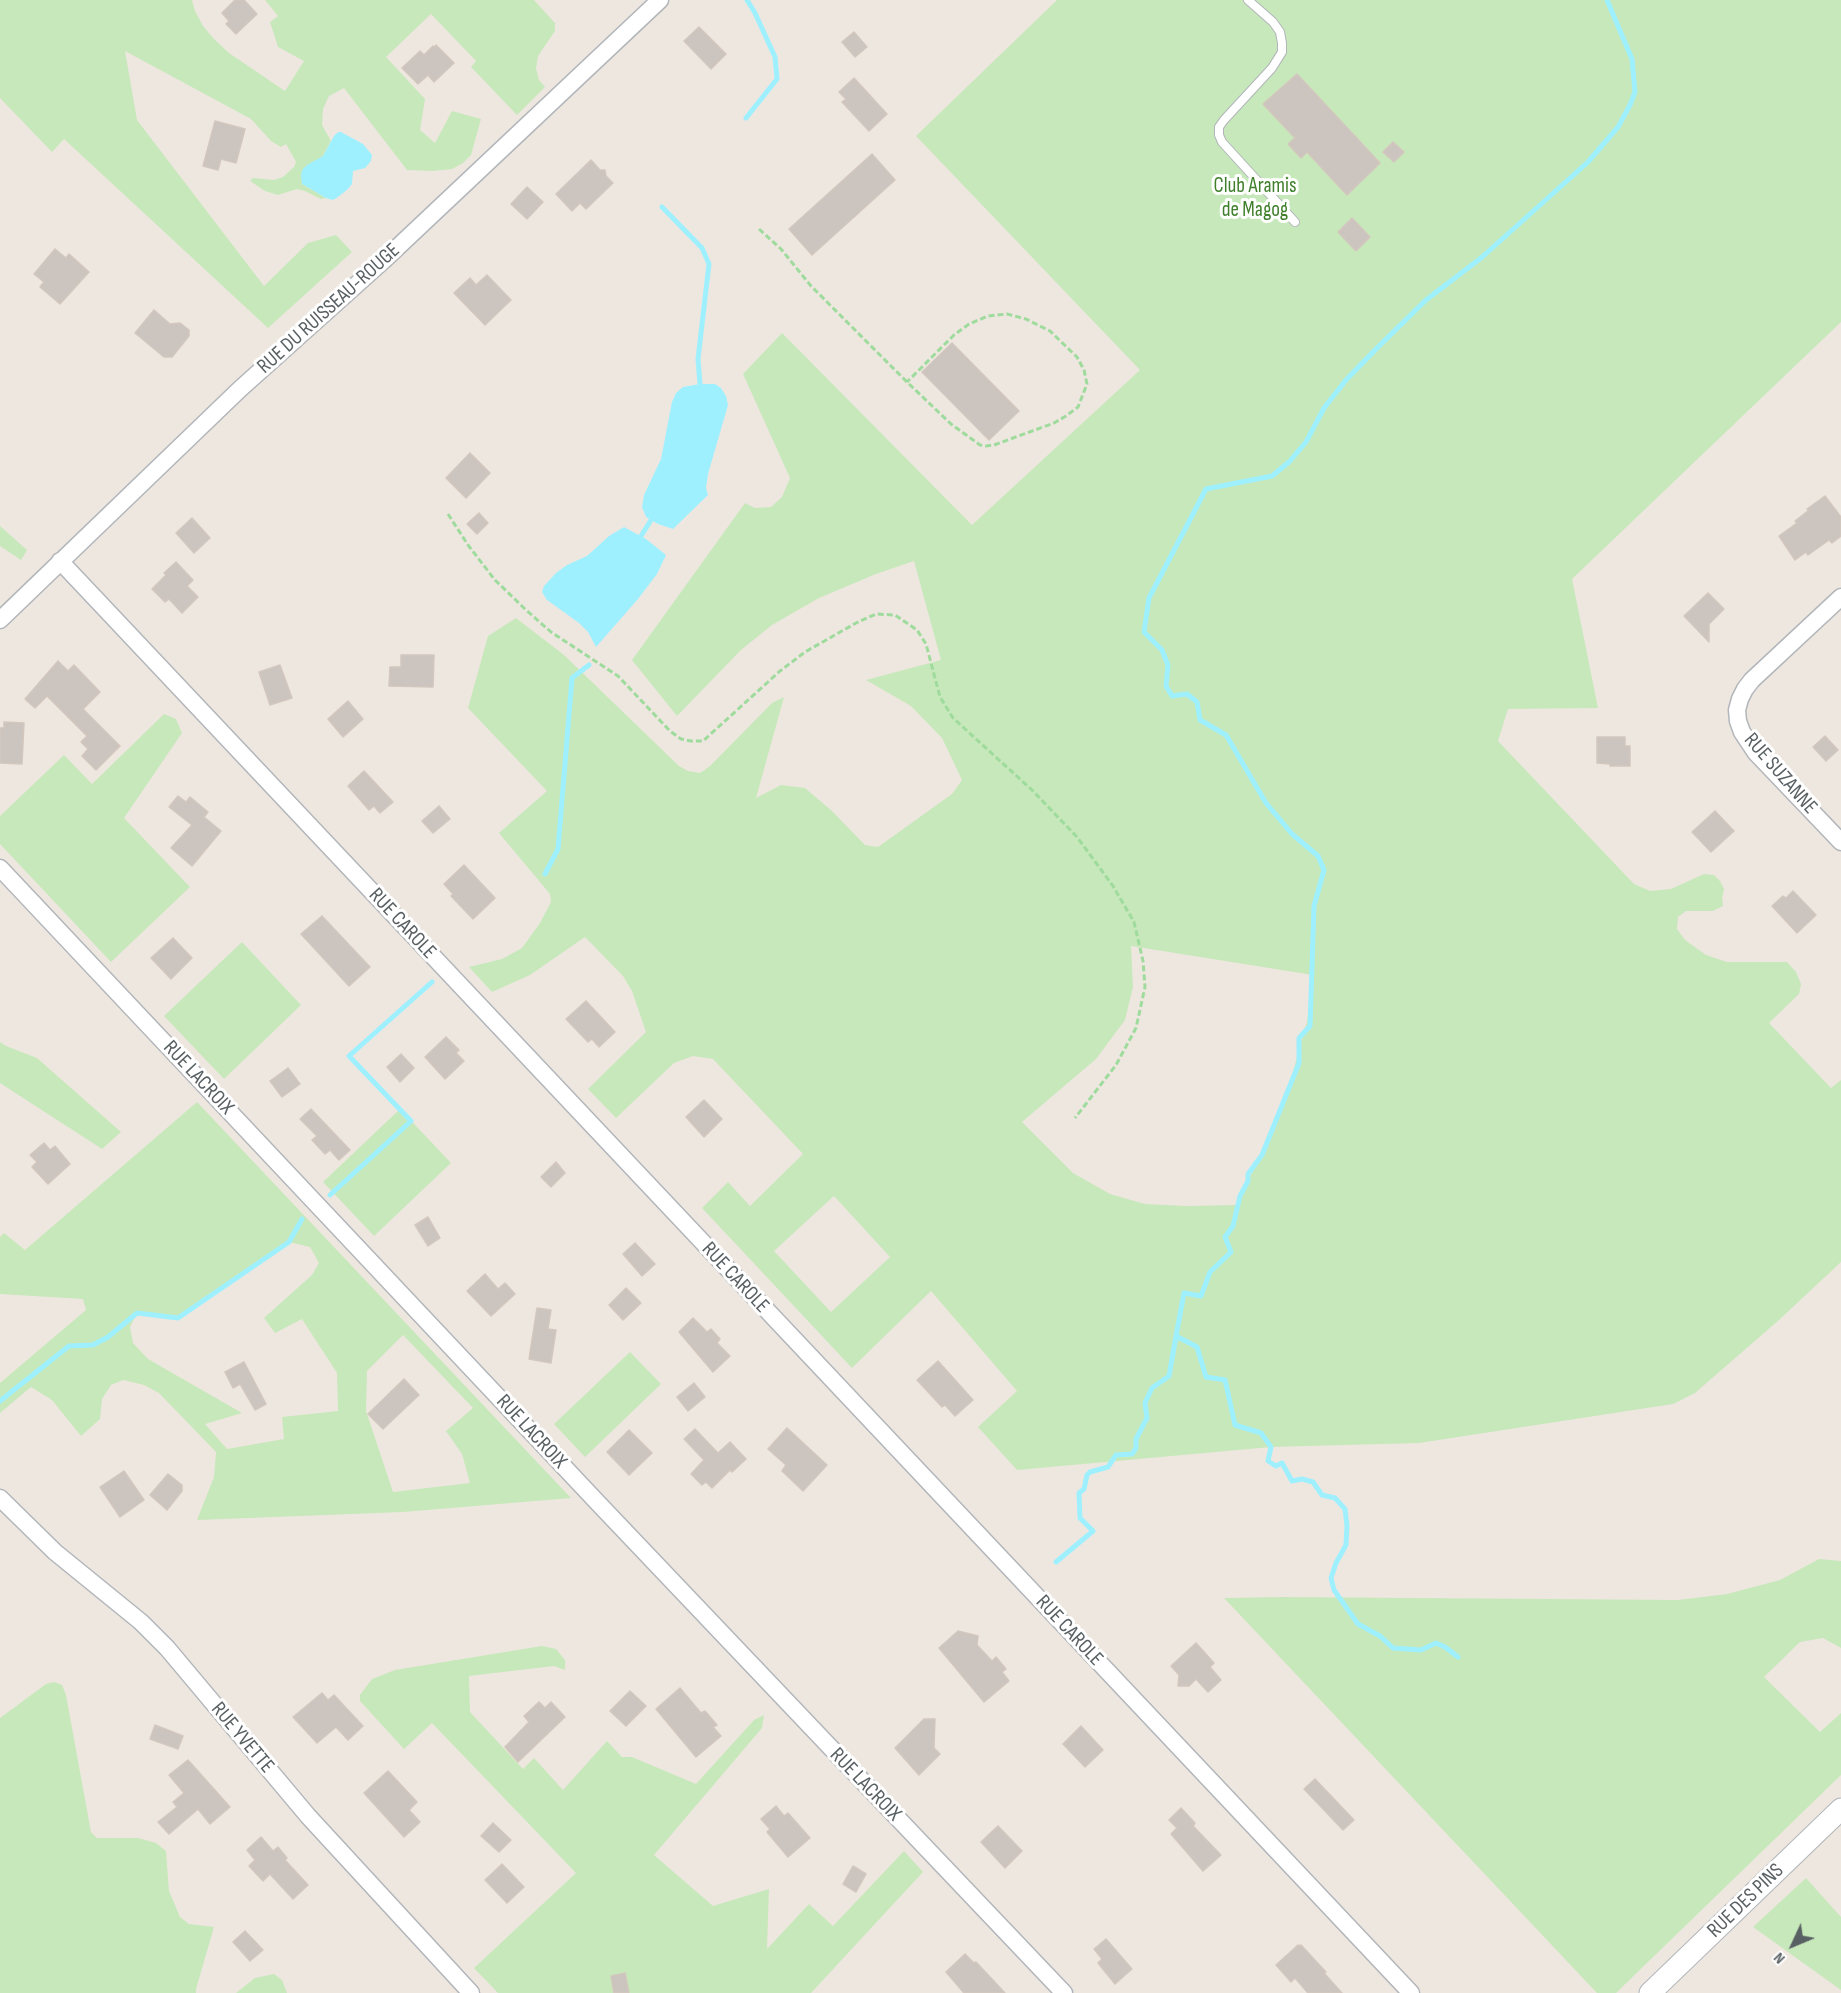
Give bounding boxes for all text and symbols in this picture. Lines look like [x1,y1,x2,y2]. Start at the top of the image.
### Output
park label: Club Aramis de Magog [1213,174,1297,224]
street label: RUE DU RUISSEAU-ROUGE [253,238,405,380]
street label: RUE SUZANNE [1738,728,1822,820]
street label: RUE CAROLE [363,883,441,965]
street label: RUE LACROIX [157,1036,239,1120]
street label: RUE CAROLE [696,1237,774,1319]
street label: RUE LACROIX [490,1390,572,1474]
street label: RUE CAROLE [1030,1590,1108,1672]
street label: RUE YVETTE [205,1697,279,1779]
street label: RUE LACROIX [824,1743,906,1827]
street label: RUE DES PINS [1703,1859,1789,1943]
north arrow [1763,1915,1823,1975]
text: N [1770,1948,1790,1968]

